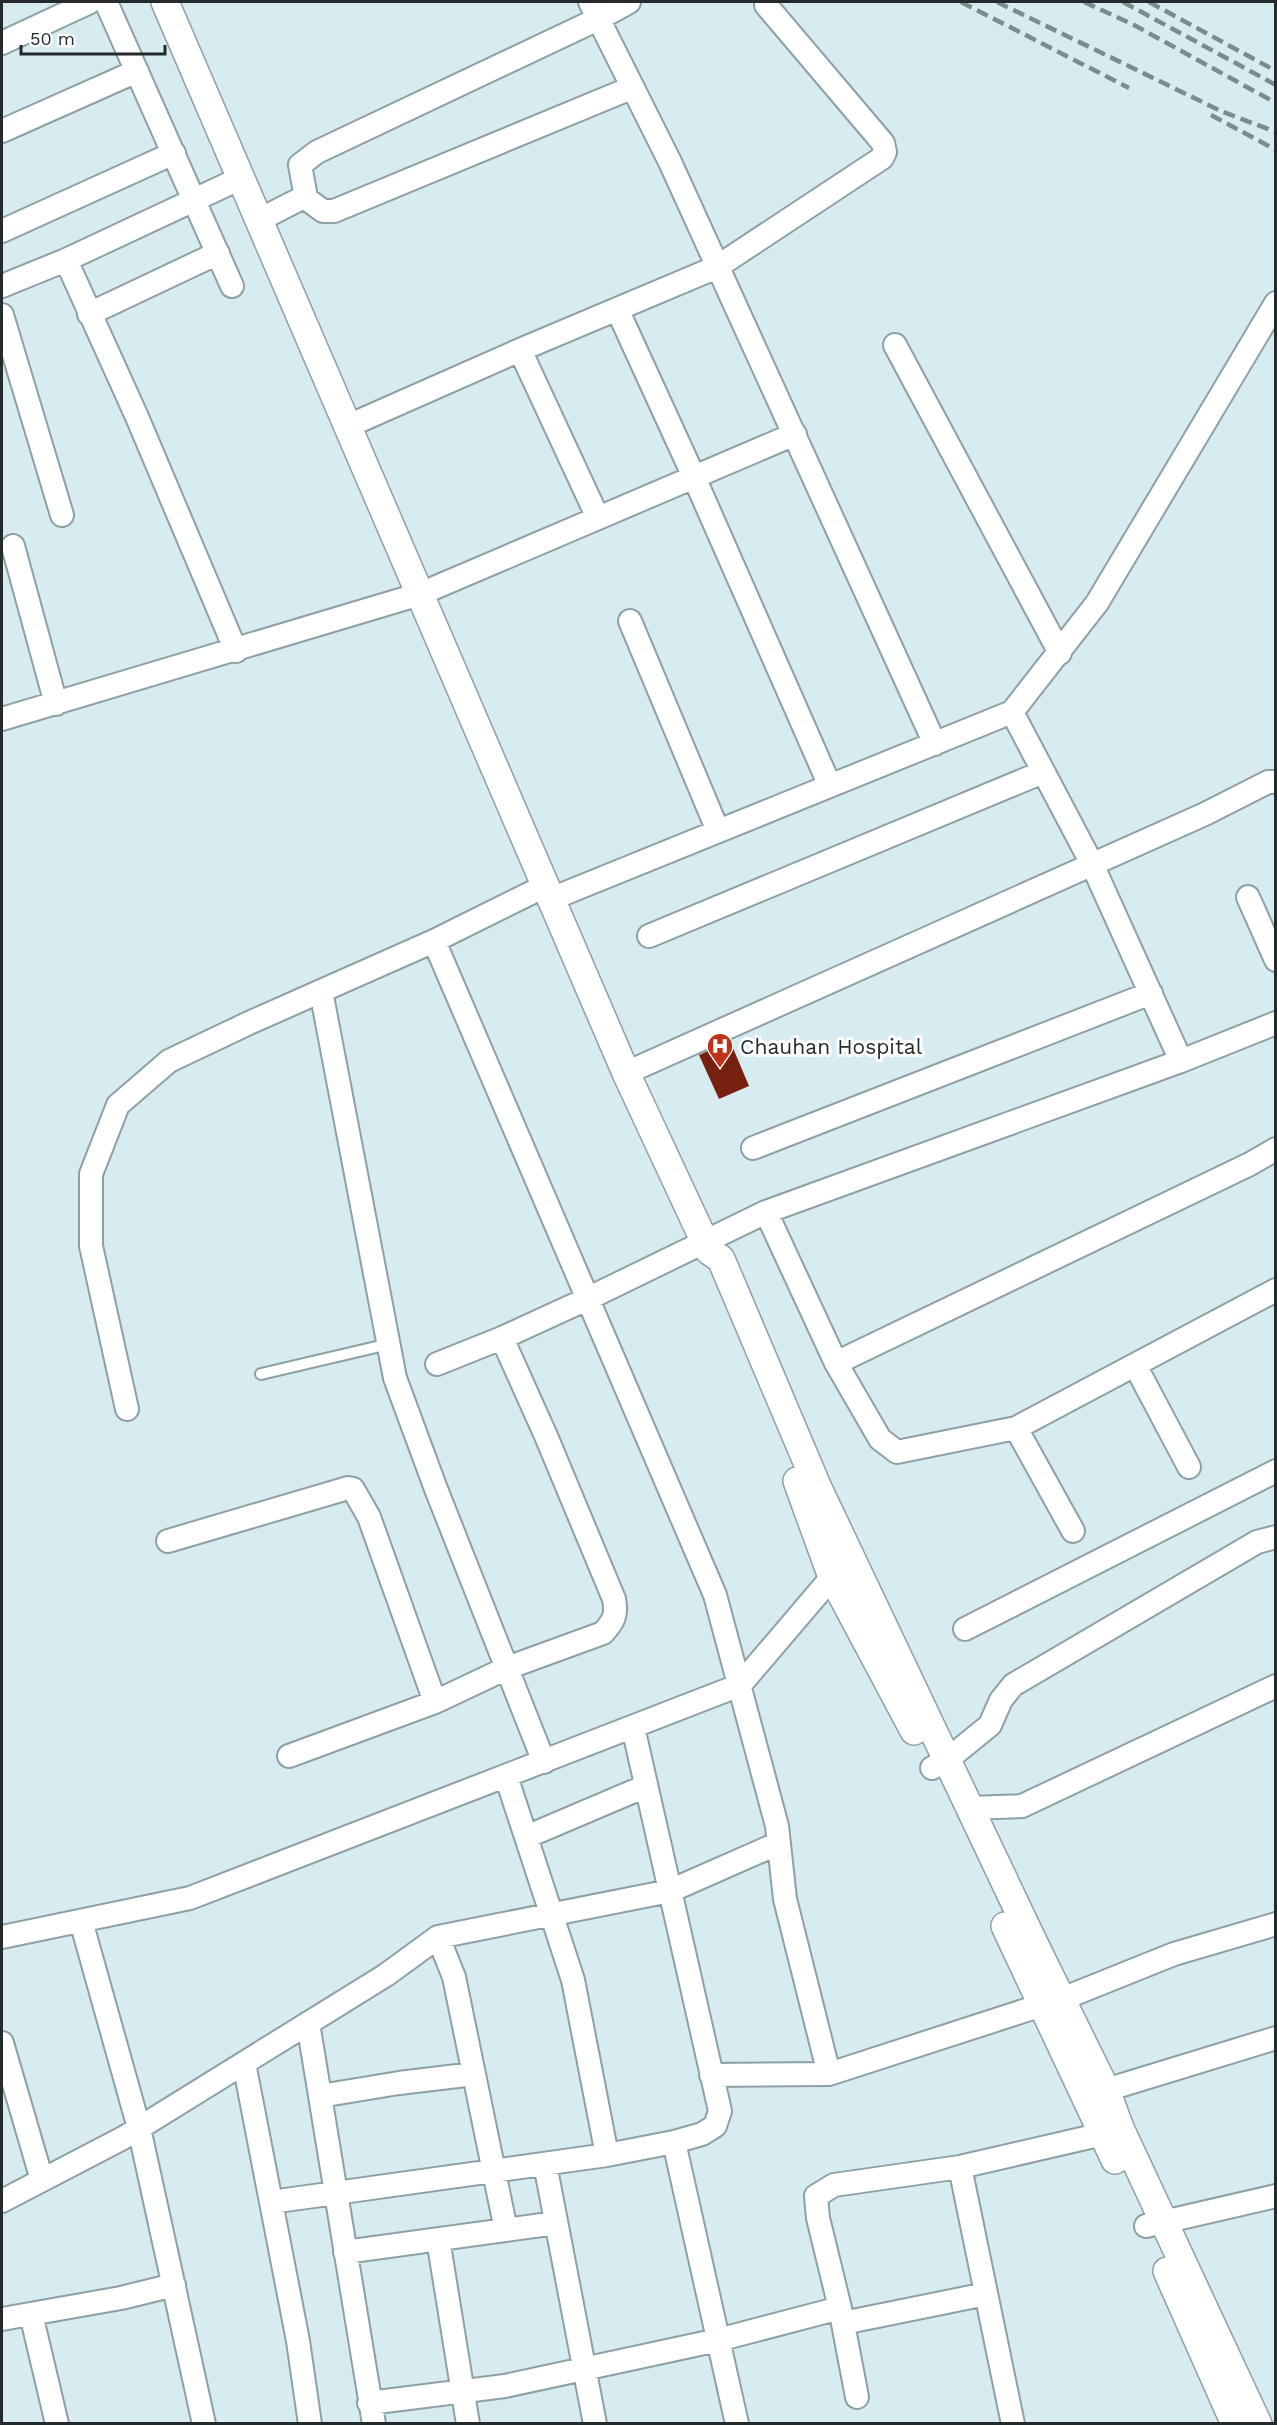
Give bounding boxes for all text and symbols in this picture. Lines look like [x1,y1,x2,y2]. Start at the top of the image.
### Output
scale bar [21,18,165,56]
text: 50 m [30,28,75,49]
hospital icon: Chauhan Hospital [705,1031,735,1069]
place label: Chauhan Hospital [740,1034,923,1059]

